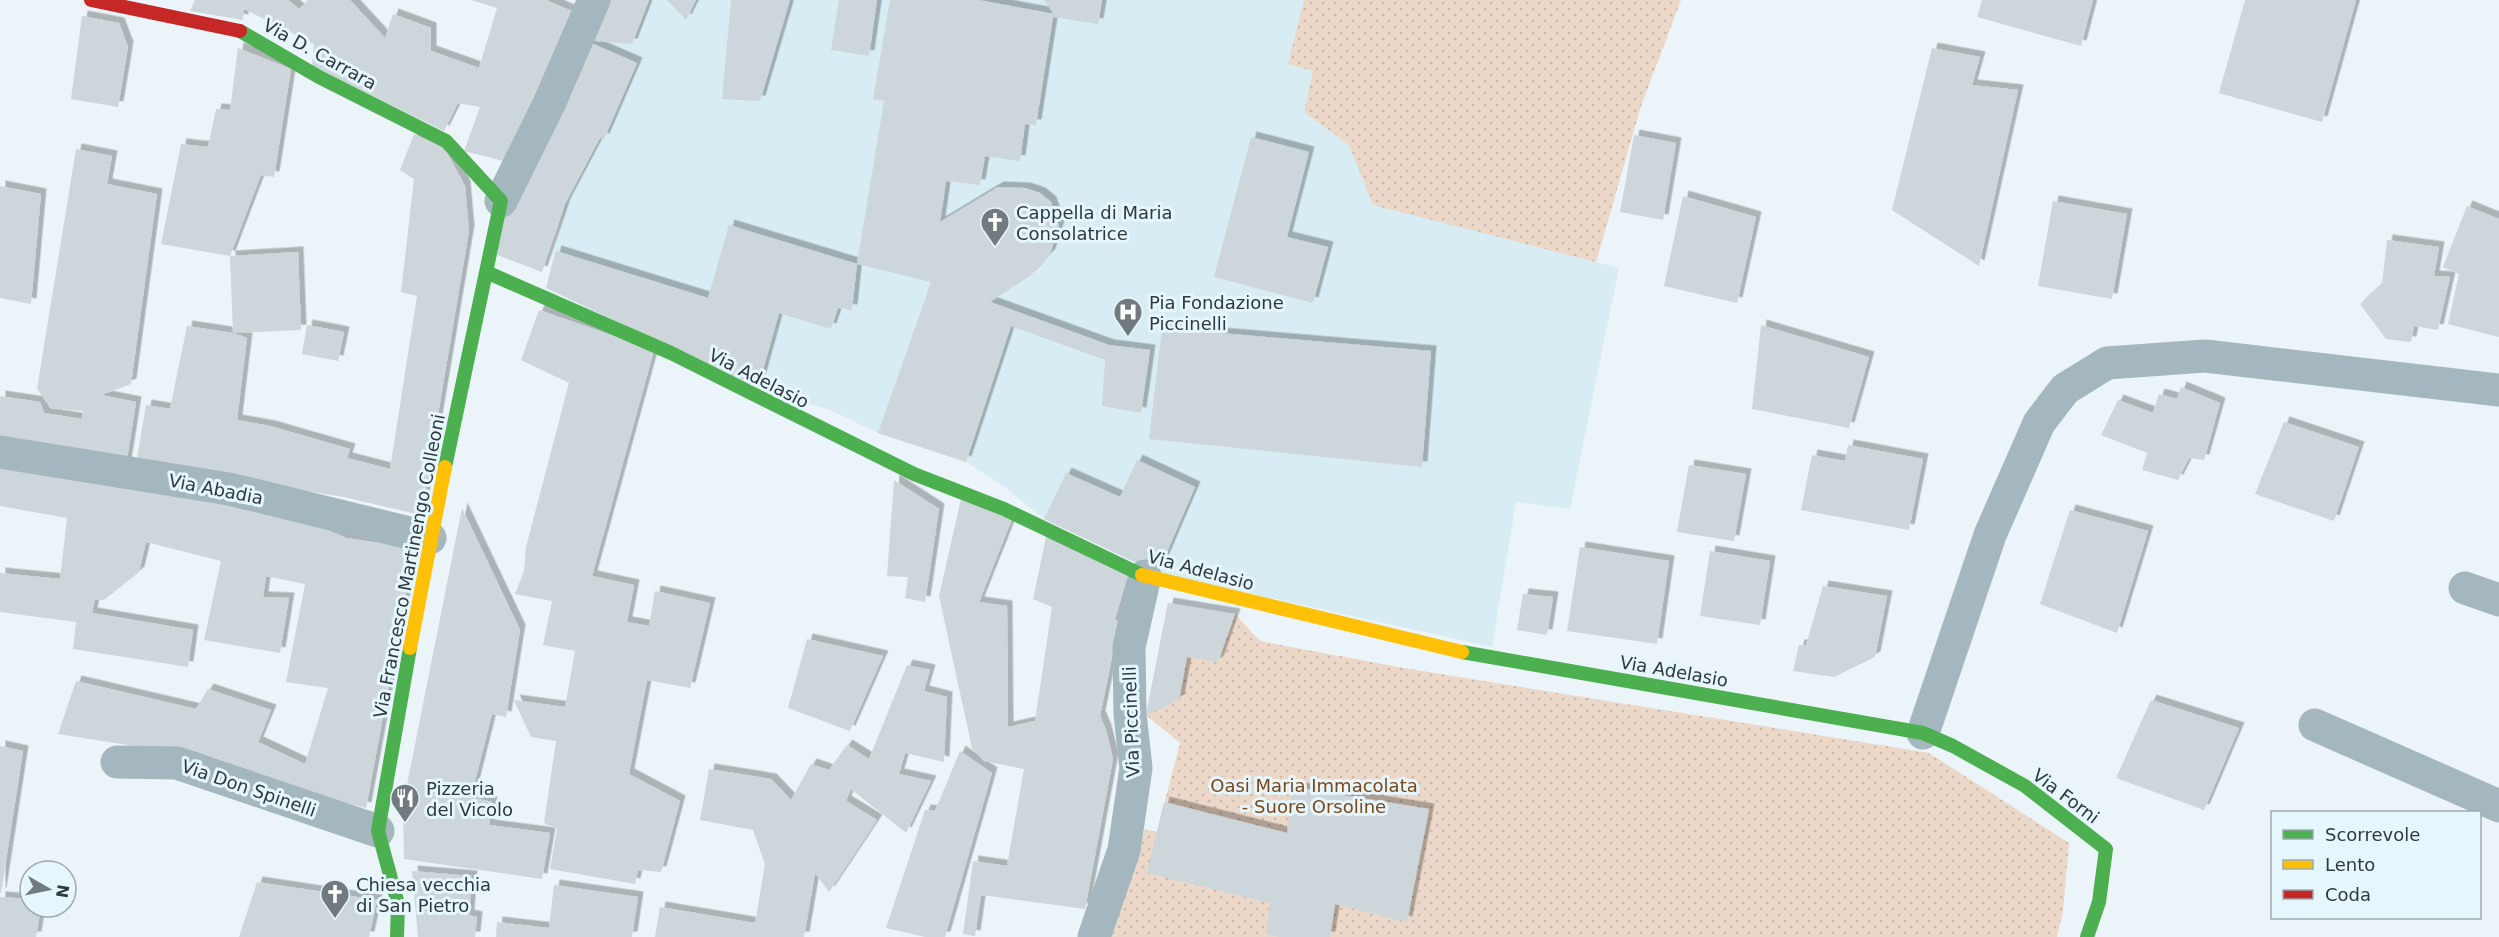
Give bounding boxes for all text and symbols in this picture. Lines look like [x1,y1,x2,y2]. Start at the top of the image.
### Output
street label: Via D. Carrara [260,14,380,94]
place label: Cappella di Maria Consolatrice [1016,202,1172,244]
church icon: Cappella di Maria Consolatrice [979,206,1011,248]
place label: Pia Fondazione Piccinelli [1149,292,1284,334]
hospital icon: Pia Fondazione Piccinelli [1112,296,1144,338]
street label: Via Adelasio [705,344,813,412]
street label: Via Francesco Martinengo Colleoni [369,412,449,720]
street label: Via Abadia [167,470,265,508]
street label: Via Adelasio [1145,546,1257,594]
street label: Via Adelasio [1618,651,1730,691]
street label: Via Piccinelli [1119,666,1143,778]
street label: Via Don Spinelli [179,755,319,821]
street label: Via Forni [2029,764,2103,828]
park label: Oasi Maria Immacolata - Suore Orsoline [1210,775,1418,817]
place label: Pizzeria del Vicolo [426,778,513,820]
restaurant icon: Pizzeria del Vicolo [389,782,421,824]
legend [2271,811,2481,919]
text: Scorrevole [2325,824,2420,845]
text: Lento [2325,854,2375,875]
north arrow [18,859,78,919]
place label: Chiesa vecchia di San Pietro [356,874,491,916]
church icon: Chiesa vecchia di San Pietro [319,878,351,920]
text: N [52,883,73,899]
text: Coda [2325,884,2371,905]

